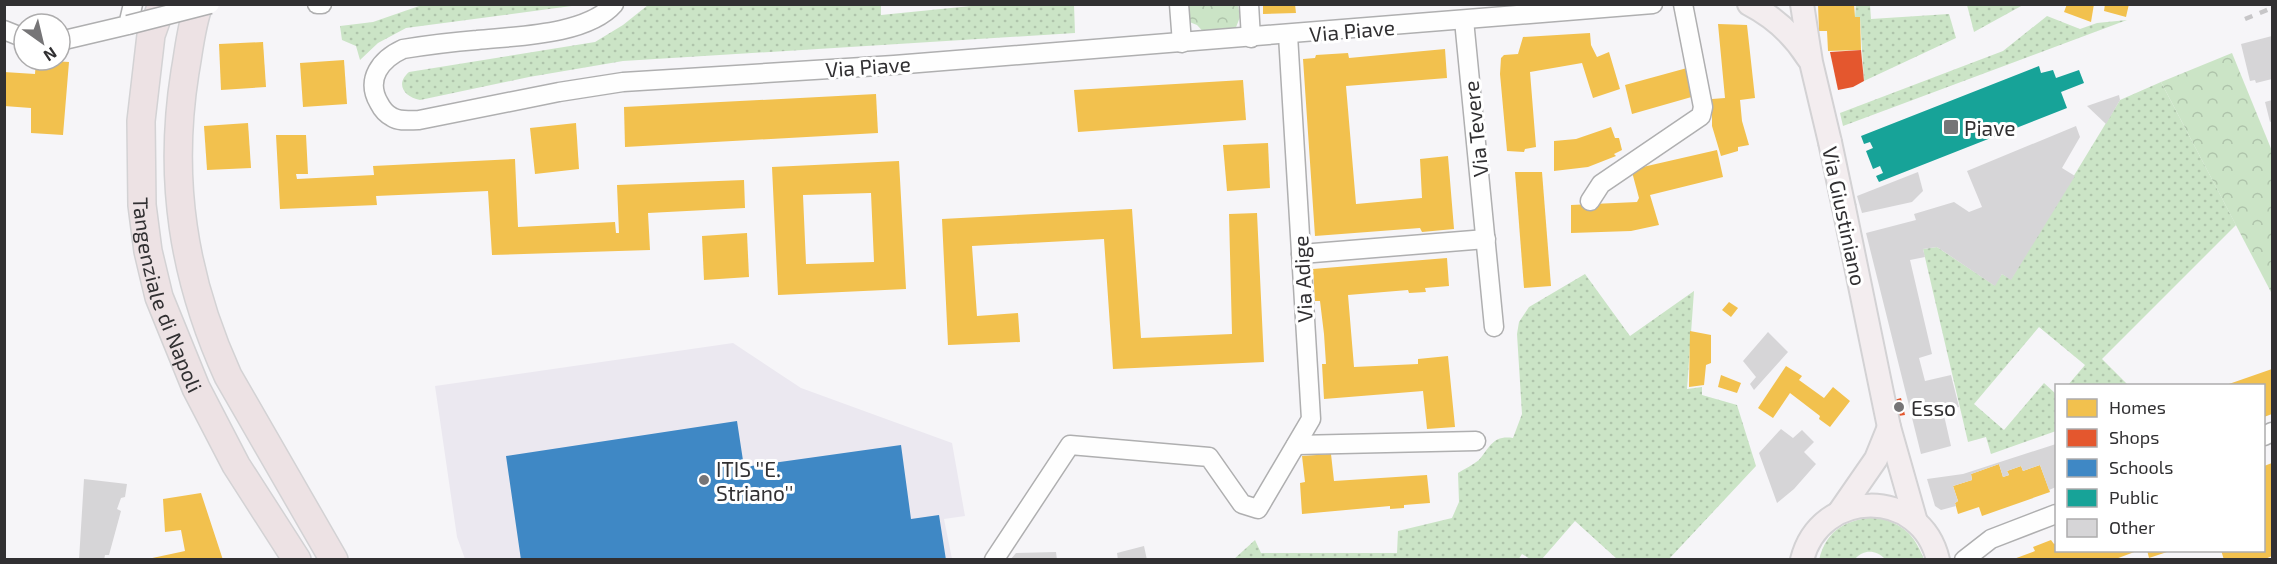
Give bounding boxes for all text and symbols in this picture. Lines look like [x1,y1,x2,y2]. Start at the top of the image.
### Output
north arrow [12,12,72,72]
street label: Via Piave [1308,14,1396,46]
text: N [41,44,61,66]
street label: Via Piave [824,51,912,81]
street label: Via Tevere [1458,80,1492,178]
place label: Piave [1964,115,2015,140]
marker: Piave [1942,118,1960,136]
street label: Via Giustiniano [1818,144,1872,288]
street label: Tangenziale di Napoli [129,197,208,396]
street label: Via Adige [1287,235,1317,323]
legend [2055,384,2265,552]
place label: Esso [1911,395,1956,420]
text: Homes [2109,396,2166,418]
marker: Esso [1892,400,1906,414]
text: Shops [2109,426,2159,448]
place label: ITIS ''E. Striano'' [716,456,793,505]
text: Schools [2109,456,2173,478]
marker: ITIS ''E. Striano'' [697,473,711,487]
text: Public [2109,486,2159,508]
text: Other [2109,516,2155,538]

